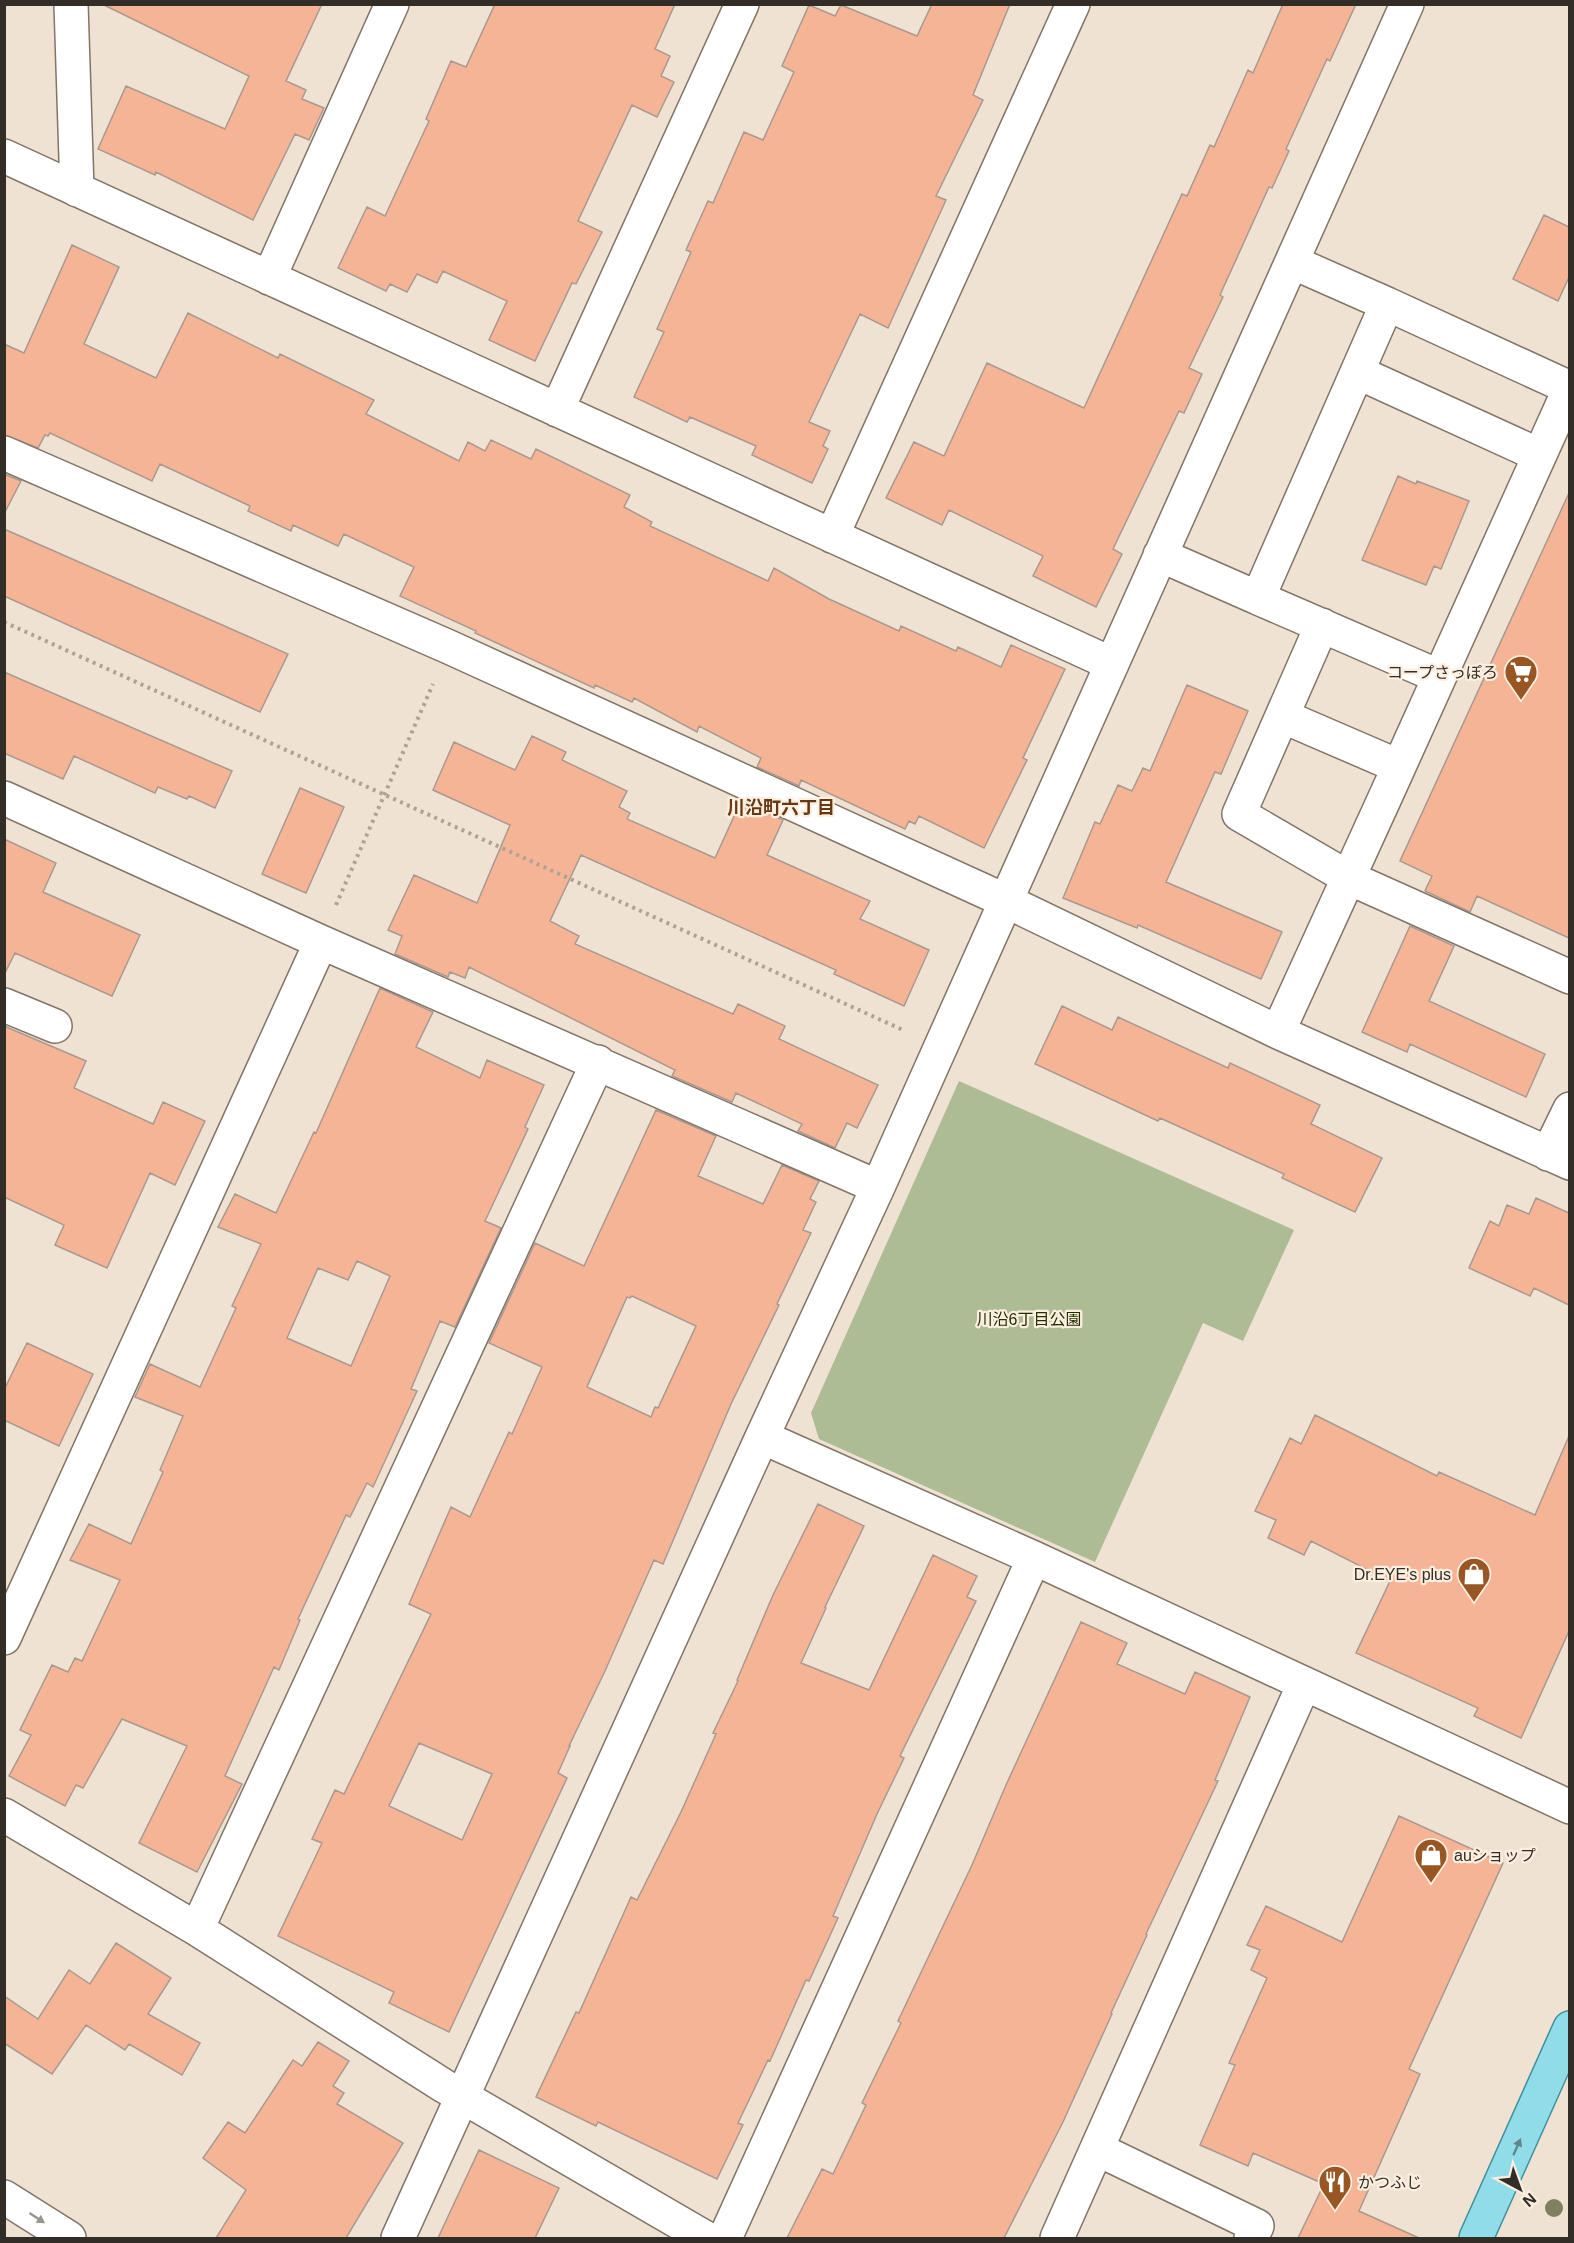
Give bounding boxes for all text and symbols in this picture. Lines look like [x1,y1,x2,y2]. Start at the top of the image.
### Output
supermarket icon: コープさっぽろ [1503,654,1539,701]
place label: コープさっぽろ [1387,664,1498,681]
district label: 川沿町六丁目 [727,798,835,818]
park label: 川沿6丁目公園 [977,1311,1081,1328]
shop icon: Dr.EYE's plus [1456,1556,1492,1603]
place label: Dr.EYE's plus [1354,1566,1451,1583]
shop icon: auショップ [1413,1837,1449,1884]
place label: auショップ [1454,1847,1536,1864]
one-way arrow [1512,2137,1522,2155]
north arrow [1490,2159,1550,2219]
restaurant icon: かつふじ [1317,2164,1353,2211]
place label: かつふじ [1358,2174,1422,2191]
text: N [1520,2190,1539,2210]
one-way arrow [29,2212,45,2223]

